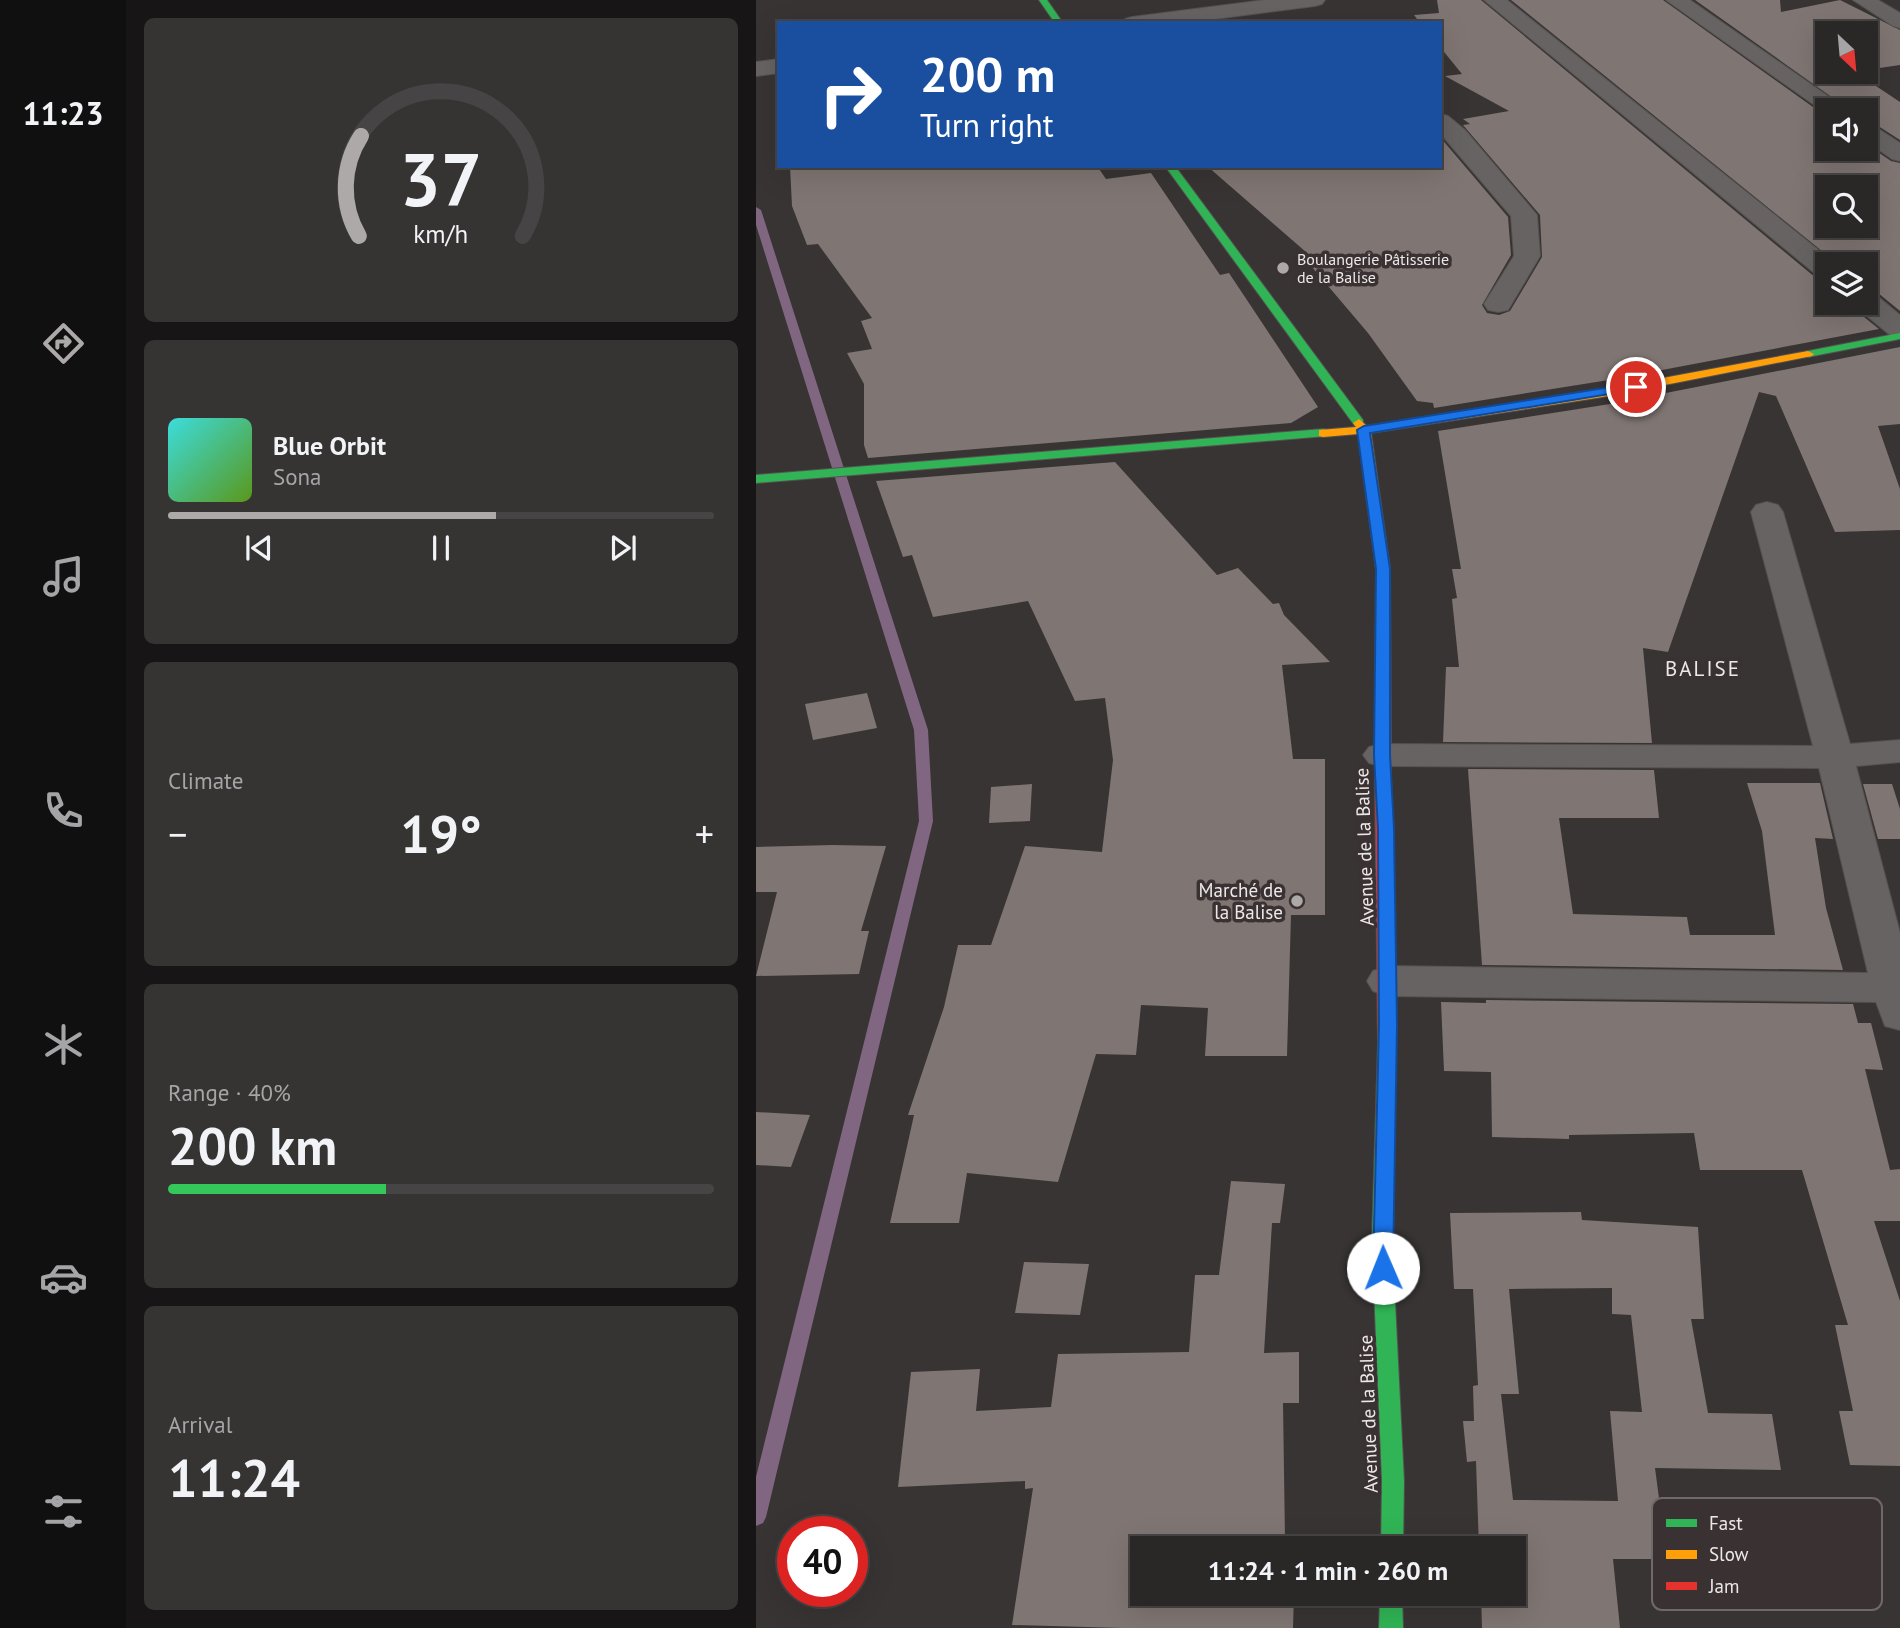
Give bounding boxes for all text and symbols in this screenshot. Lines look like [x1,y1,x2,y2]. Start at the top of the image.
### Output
north arrow [1815,21,1878,84]
map controls [1815,21,1878,315]
text: 200 m [920,42,1055,106]
icon: right [805,49,896,140]
text: 11:23 [22,92,104,134]
button: sound [1815,98,1878,161]
text: Turn right [920,104,1054,146]
text: 37 [400,132,482,226]
button: search [1815,175,1878,238]
text: km/h [414,218,468,250]
place label: Boulangerie Pâtisserie de la Balise [1297,249,1449,287]
button: layers [1815,252,1878,315]
marker: Boulangerie Pâtisserie de la Balise [1275,260,1291,276]
icon: directions [39,319,88,368]
pin [1606,357,1666,417]
icon: arrive [1617,368,1655,406]
text: Blue Orbit [273,429,386,462]
text: Sona [273,462,322,491]
icon: previous [240,529,278,567]
icon: pause [422,529,460,567]
icon: next [604,529,642,567]
icon: music [39,552,88,601]
district label: BALISE [1665,655,1741,682]
text: Climate [168,766,243,795]
street label: Avenue de la Balise [1349,768,1379,926]
icon: phone [39,786,88,835]
text: 19° [400,800,482,867]
text: − [168,809,187,858]
text: + [695,809,714,858]
place label: Marché de la Balise [1199,878,1283,924]
marker: Marché de la Balise [1289,893,1305,909]
icon: climate [39,1020,88,1069]
text: Range · 40% [168,1078,291,1107]
text: 200 km [168,1112,337,1179]
position arrow [1346,1231,1420,1305]
icon: car [39,1253,88,1302]
street label: Avenue de la Balise [1353,1335,1383,1493]
text: Arrival [168,1410,232,1439]
text: 11:24 [168,1444,300,1511]
icon: filters [39,1487,88,1536]
legend [1652,1498,1882,1610]
text: Fast [1709,1511,1743,1535]
speed limit sign: 40 [777,1516,868,1607]
text: Slow [1709,1542,1749,1566]
text: 11:24 · 1 min · 260 m [1208,1554,1448,1587]
text: Jam [1708,1574,1739,1598]

